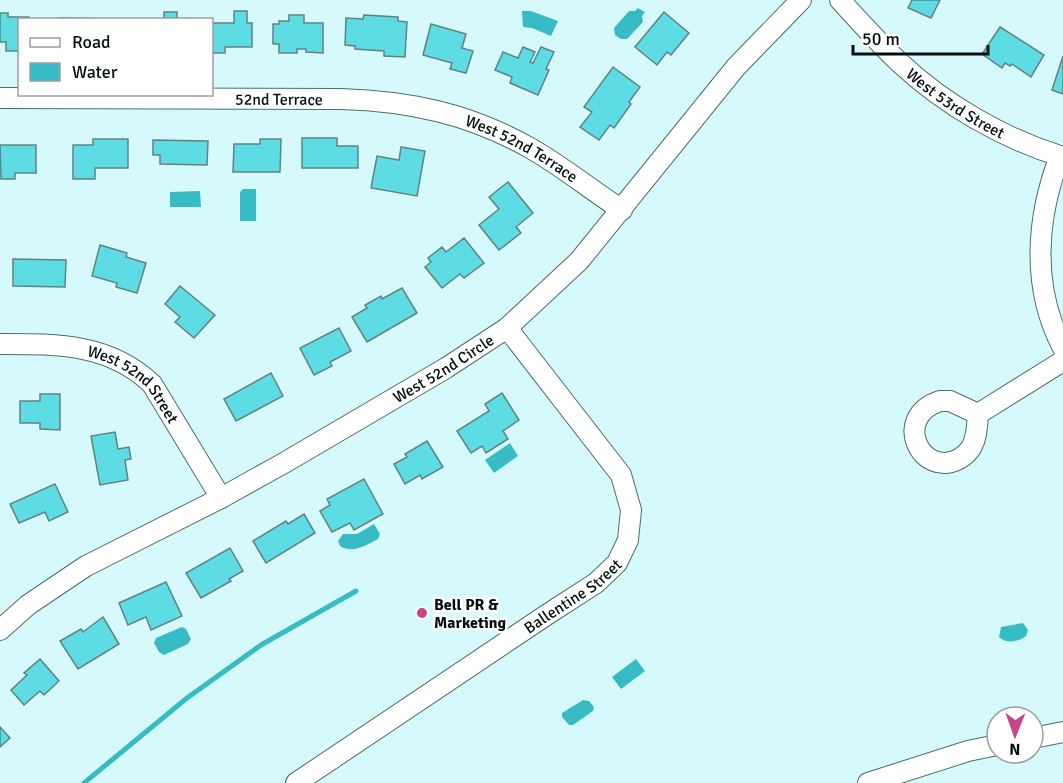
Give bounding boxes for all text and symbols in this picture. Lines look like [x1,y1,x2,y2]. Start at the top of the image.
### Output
legend [18,18,213,96]
scale bar [853,18,988,56]
text: 50 m [862,28,900,50]
text: Road [72,31,111,53]
text: Water [72,61,118,83]
street label: West 53rd Street [902,64,1008,144]
street label: 52nd Terrace [235,90,323,110]
street label: West 52nd Terrace [463,111,581,187]
street label: West 52nd Circle [390,330,498,408]
street label: West 52nd Street [85,341,183,427]
street label: Ballentine Street [520,555,627,638]
place label: Bell PR & Marketing [434,595,506,633]
marker: Bell PR & Marketing [415,606,429,620]
north arrow [985,705,1045,765]
text: N [1009,739,1020,759]

